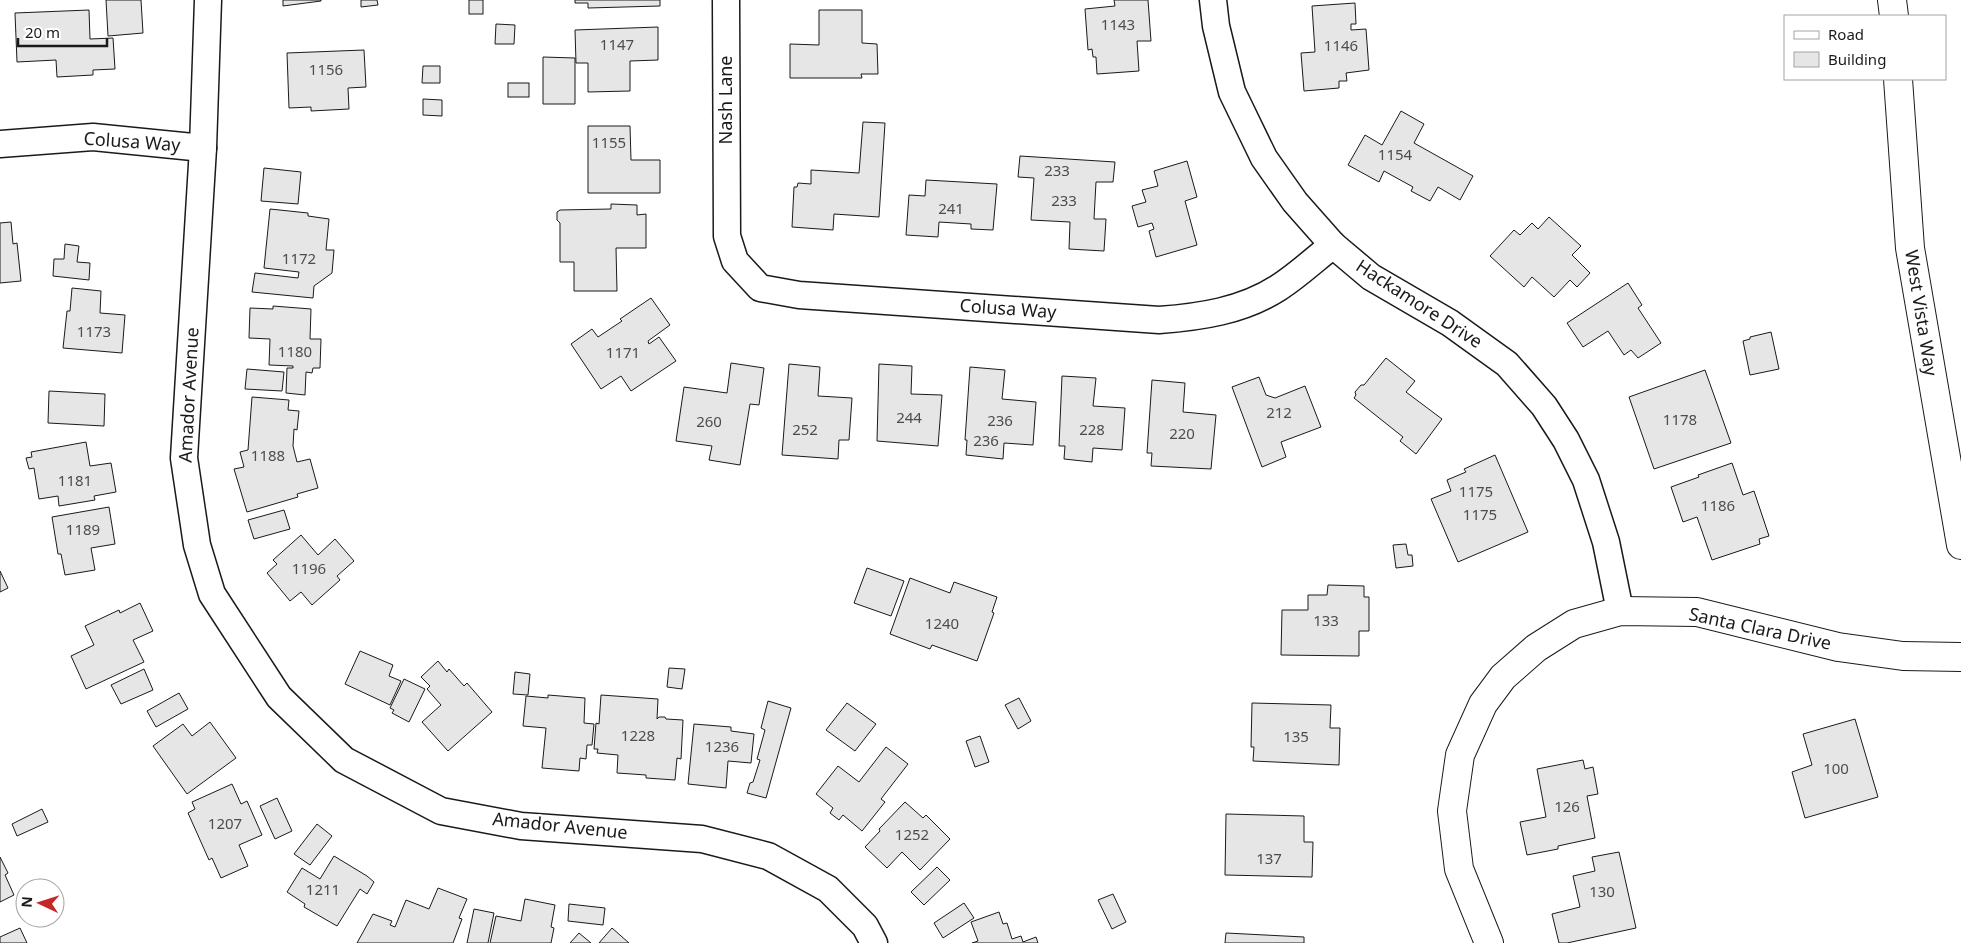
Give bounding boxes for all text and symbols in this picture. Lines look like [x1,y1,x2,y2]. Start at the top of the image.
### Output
house number: 1143 [1101,14,1135,34]
scale bar [18,15,106,47]
legend [1784,15,1946,80]
text: 20 m [25,22,60,42]
text: Road [1828,24,1864,44]
house number: 1147 [600,34,634,54]
house number: 1146 [1324,35,1358,55]
text: Building [1828,49,1886,69]
street label: Nash Lane [713,55,737,145]
house number: 1156 [309,59,343,79]
street label: Colusa Way [83,126,182,156]
house number: 1155 [592,132,626,152]
house number: 1154 [1378,144,1413,164]
house number: 233 [1044,160,1070,180]
house number: 233 [1051,190,1077,210]
house number: 241 [938,198,964,218]
house number: 1172 [282,248,316,268]
street label: West Vista Way [1900,248,1944,378]
street label: Hackamore Drive [1352,253,1487,353]
street label: Colusa Way [959,293,1058,323]
house number: 1173 [77,321,111,341]
street label: Amador Avenue [172,327,204,463]
house number: 1180 [278,341,312,361]
house number: 1171 [606,342,640,362]
house number: 212 [1266,402,1292,422]
house number: 244 [896,407,922,427]
house number: 1178 [1663,409,1697,429]
house number: 236 [987,410,1013,430]
house number: 260 [696,411,722,431]
house number: 252 [792,419,818,439]
house number: 228 [1079,419,1105,439]
house number: 220 [1169,423,1195,443]
house number: 236 [973,430,999,450]
house number: 1188 [251,445,285,465]
house number: 1181 [58,470,92,490]
house number: 1175 [1459,481,1493,501]
house number: 1186 [1701,495,1735,515]
house number: 1175 [1463,504,1497,524]
house number: 1189 [66,519,100,539]
house number: 1196 [292,558,326,578]
street label: Santa Clara Drive [1687,601,1834,655]
house number: 133 [1313,610,1339,630]
house number: 1240 [925,613,959,633]
house number: 1228 [621,725,655,745]
house number: 135 [1283,726,1309,746]
house number: 1236 [705,736,739,756]
house number: 100 [1823,758,1849,778]
house number: 126 [1554,796,1580,816]
street label: Amador Avenue [491,806,629,844]
house number: 1207 [208,813,242,833]
house number: 1252 [895,824,929,844]
house number: 137 [1256,848,1282,868]
north arrow [15,878,65,928]
house number: 1211 [306,879,340,899]
house number: 130 [1589,881,1615,901]
text: N [17,896,36,908]

